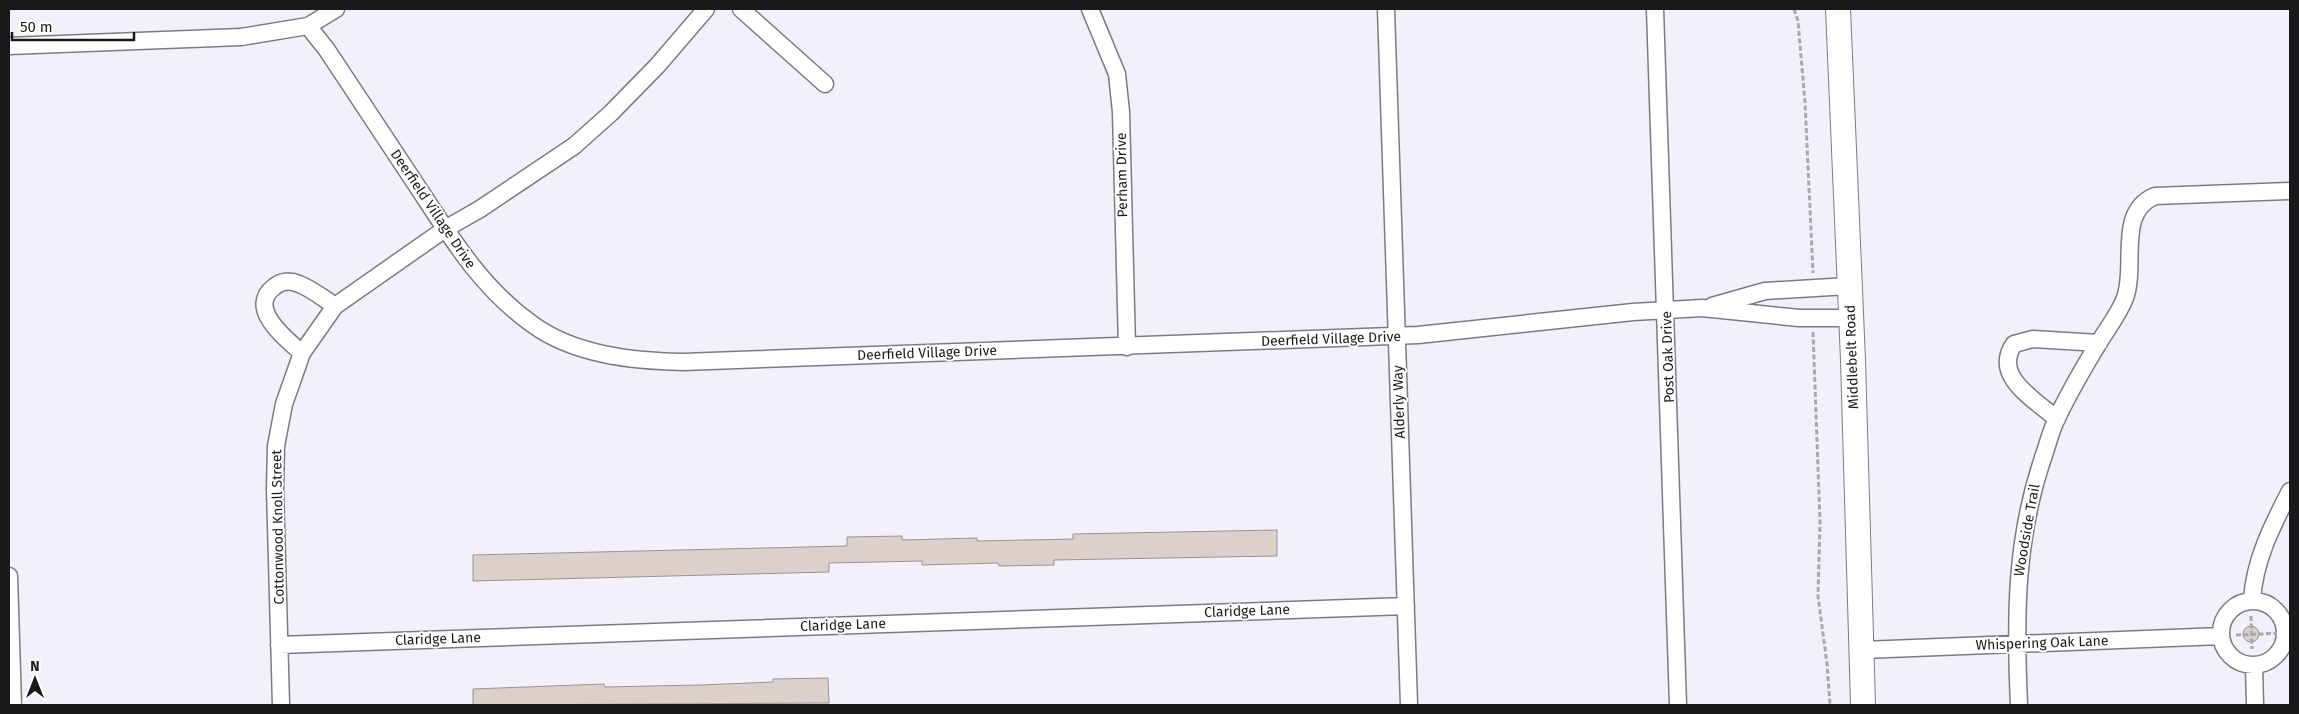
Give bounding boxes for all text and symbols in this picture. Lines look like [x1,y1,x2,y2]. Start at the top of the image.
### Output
scale bar [12,10,135,42]
text: 50 m [20,18,53,36]
street label: Perham Drive [1113,132,1131,218]
street label: Deerfield Village Drive [387,146,479,272]
street label: Middlebelt Road [1842,305,1862,409]
street label: Post Oak Drive [1658,311,1678,403]
street label: Deerfield Village Drive [1261,328,1401,350]
street label: Deerfield Village Drive [857,342,997,364]
street label: Alderly Way [1389,365,1409,439]
street label: Cottonwood Knoll Street [268,448,288,605]
street label: Woodside Trail [2010,482,2044,578]
street label: Claridge Lane [1204,601,1290,621]
street label: Claridge Lane [800,615,886,635]
street label: Claridge Lane [395,629,481,649]
street label: Whispering Oak Lane [1975,632,2109,654]
north arrow [10,654,60,704]
text: N [30,658,40,675]

